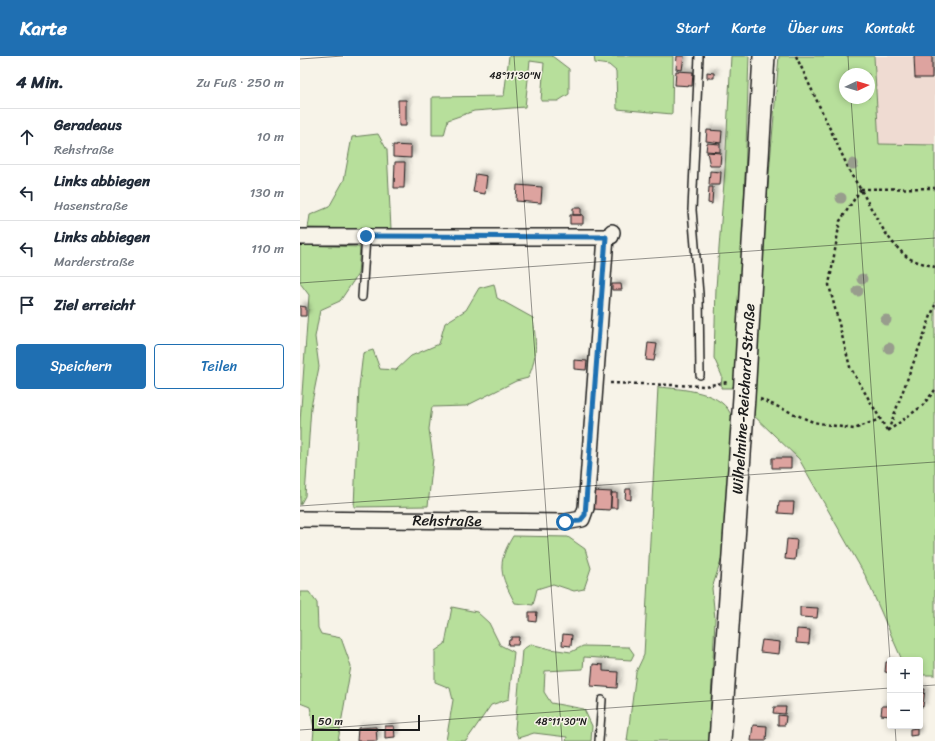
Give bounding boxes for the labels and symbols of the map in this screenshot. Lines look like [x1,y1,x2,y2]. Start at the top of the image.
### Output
text: 48°11'30"N [489,67,541,85]
north arrow [839,68,875,104]
route end [357,227,375,245]
street label: Wilhelmine-Reichard-Straße [724,302,762,495]
street label: Rehstraße [412,507,482,534]
route start [556,513,574,531]
scale bar [312,713,420,732]
text: 48°11'30"N [535,713,587,731]

